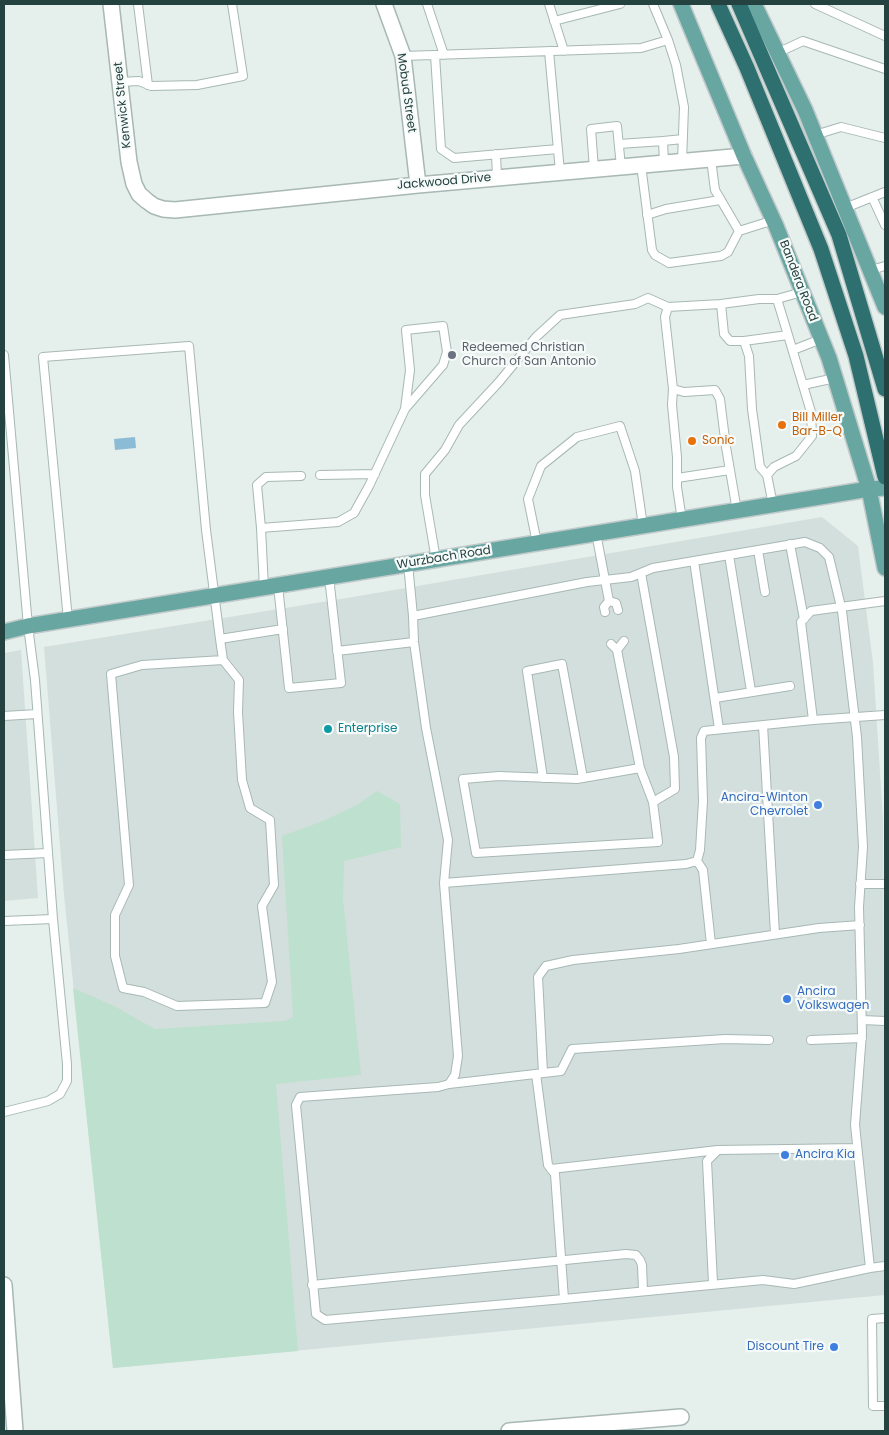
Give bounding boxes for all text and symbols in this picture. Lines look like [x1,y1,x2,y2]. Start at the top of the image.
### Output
street label: Mobud Street [393,52,419,134]
street label: Kenwick Street [111,61,135,149]
street label: Jackwood Drive [396,171,492,193]
street label: Bandera Road [776,238,820,324]
place label: Redeemed Christian Church of San Antonio [462,341,596,369]
marker: Redeemed Christian Church of San Antonio [446,349,458,361]
place label: Bill Miller Bar-B-Q [792,411,843,439]
marker: Bill Miller Bar-B-Q [776,419,788,431]
place label: Sonic [702,434,735,448]
marker: Sonic [686,435,698,447]
street label: Wurzbach Road [396,543,492,573]
place label: Enterprise [338,722,397,736]
marker: Enterprise [322,723,334,735]
place label: Ancira-Winton Chevrolet [721,791,808,819]
marker: Ancira-Winton Chevrolet [812,799,824,811]
place label: Ancira Volkswagen [797,985,869,1013]
marker: Ancira Volkswagen [781,993,793,1005]
place label: Ancira Kia [795,1148,855,1162]
marker: Ancira Kia [779,1149,791,1161]
place label: Discount Tire [747,1340,824,1354]
marker: Discount Tire [828,1341,840,1353]

